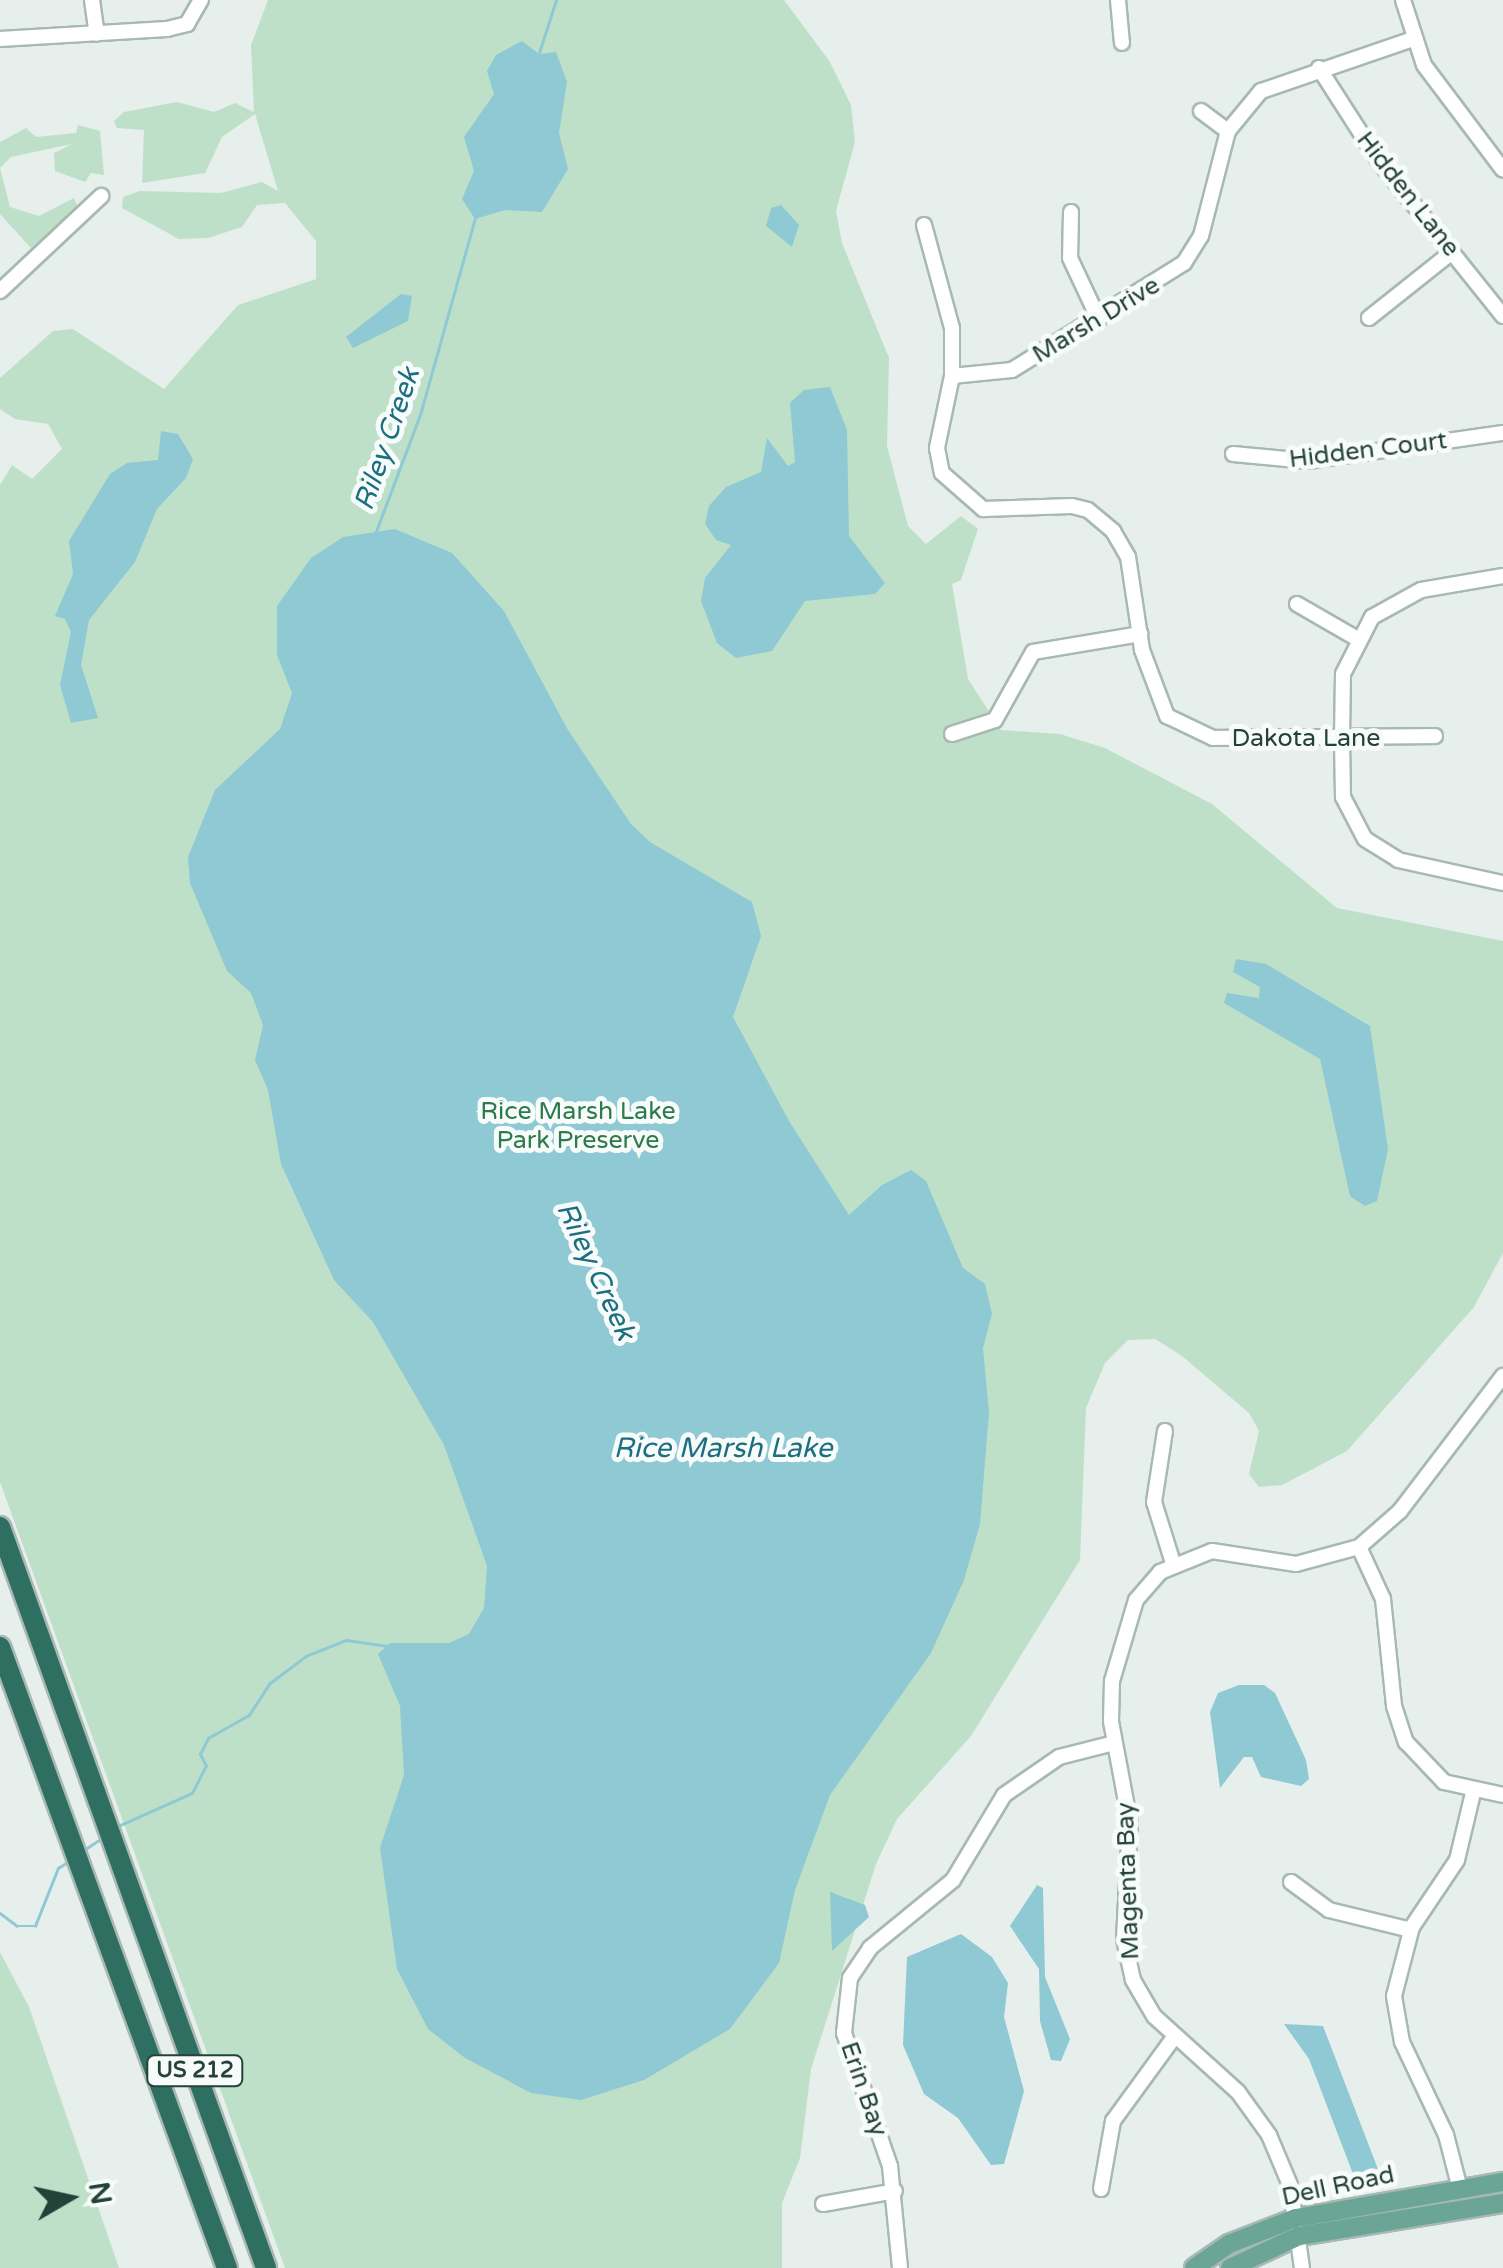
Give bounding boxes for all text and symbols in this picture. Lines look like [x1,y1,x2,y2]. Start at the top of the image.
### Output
street label: Hidden Lane [1350,126,1466,262]
street label: Marsh Drive [1027,270,1165,370]
water label: Riley Creek [347,363,427,515]
street label: Hidden Court [1287,425,1449,475]
street label: Dakota Lane [1232,723,1380,753]
park label: Rice Marsh Lake Park Preserve [480,1097,676,1156]
water label: Riley Creek [549,1197,643,1345]
water label: Rice Marsh Lake [614,1431,832,1465]
street label: Magenta Bay [1110,1802,1146,1960]
street label: Erin Bay [834,2038,894,2140]
road number: US 212 [145,2054,245,2088]
north arrow [20,2148,120,2248]
street label: Dell Road [1279,2159,1397,2213]
text: N [81,2180,118,2207]

